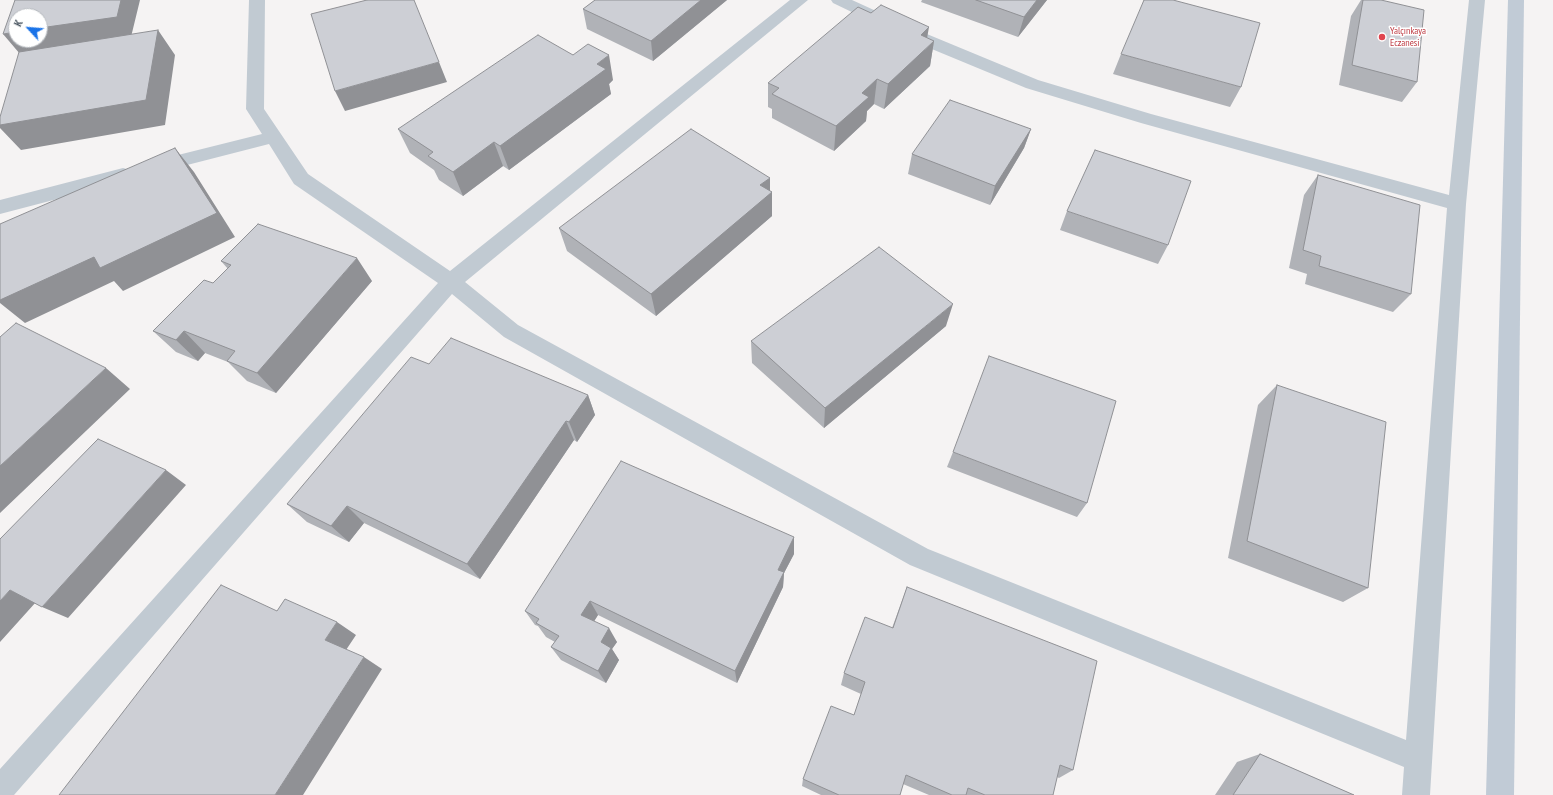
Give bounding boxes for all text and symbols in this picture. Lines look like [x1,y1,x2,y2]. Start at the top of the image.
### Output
north arrow [8,8,48,48]
text: K [11,18,26,29]
place label: Yalçınkaya Eczanesi [1390,25,1426,48]
marker: Yalçınkaya Eczanesi [1377,32,1387,42]

